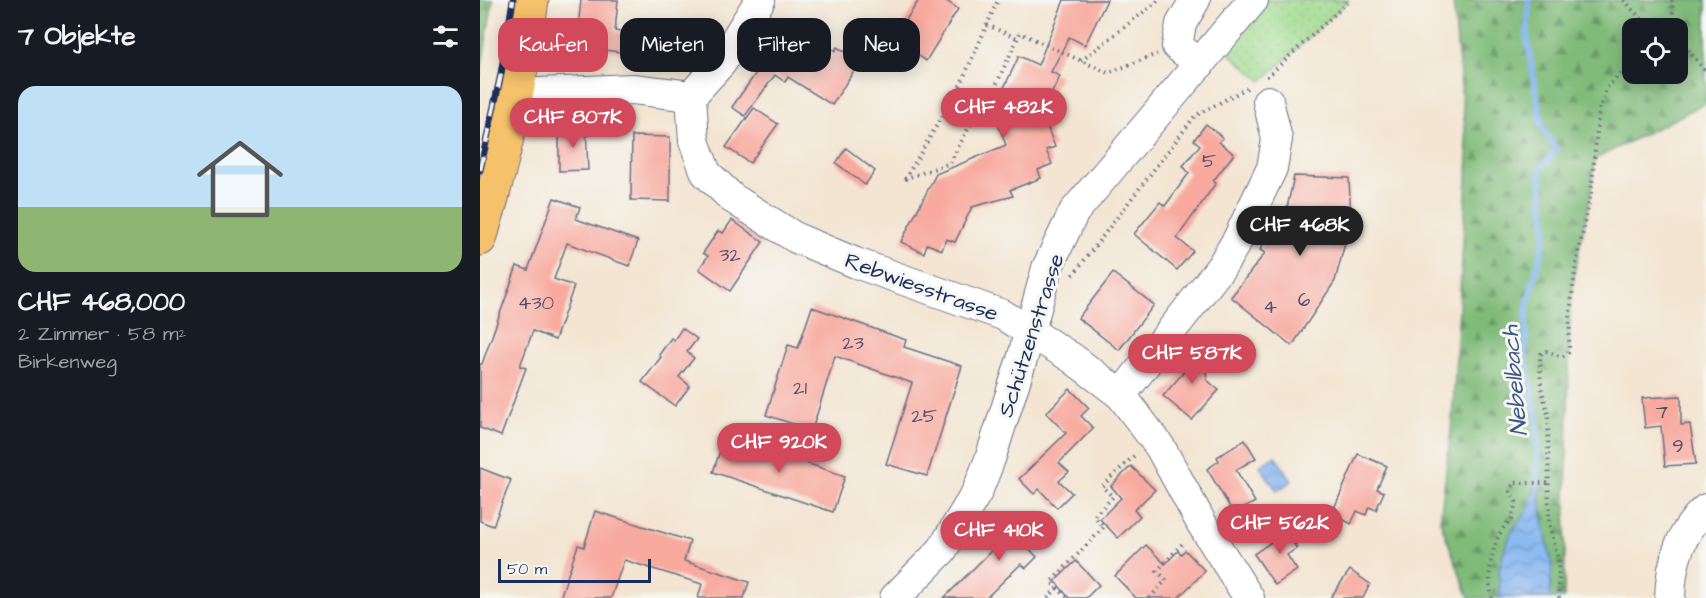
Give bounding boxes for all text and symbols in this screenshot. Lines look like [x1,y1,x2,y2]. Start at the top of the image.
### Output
text: 7 Objekte [18,18,136,54]
chip: Kaufen [498,18,608,72]
chip: Mieten [620,18,725,72]
chip: Filter [737,18,831,72]
chip: Neu [843,18,920,72]
map controls [1622,18,1688,84]
button: locate [1622,18,1688,84]
icon: filters [429,20,462,53]
pin: CHF 482K [942,88,1066,139]
text: CHF 482K [955,93,1053,121]
pin: CHF 807K [511,98,635,149]
text: CHF 807K [524,103,622,131]
icon: home [186,125,294,233]
house number: 5 [1202,147,1216,175]
pin: CHF 468K [1238,206,1362,257]
text: CHF 468K [1250,211,1350,239]
house number: 32 [719,241,741,269]
street label: Rebwiesstrasse [840,245,1003,330]
street label: Schützenstrasse [990,250,1072,421]
text: CHF 468,000 [18,284,185,320]
house number: 6 [1298,286,1311,314]
house number: 430 [518,289,555,317]
house number: 4 [1263,293,1277,321]
text: 2 Zimmer · 58 m² [18,320,186,348]
water label: Nebelbach [1493,323,1537,438]
house number: 23 [842,329,864,357]
pin: CHF 587K [1130,334,1254,385]
text: CHF 587K [1142,339,1242,367]
text: Birkenweg [18,348,117,376]
house number: 21 [793,374,807,402]
house number: 7 [1656,398,1668,426]
house number: 25 [911,402,937,430]
pin: CHF 920K [717,423,841,474]
text: CHF 920K [731,428,827,456]
house number: 9 [1672,432,1684,460]
pin: CHF 562K [1218,504,1342,555]
text: CHF 562K [1231,509,1329,537]
pin: CHF 410K [937,511,1061,562]
text: CHF 410K [954,516,1044,544]
scale bar [498,556,651,584]
text: 50 m [507,558,547,580]

